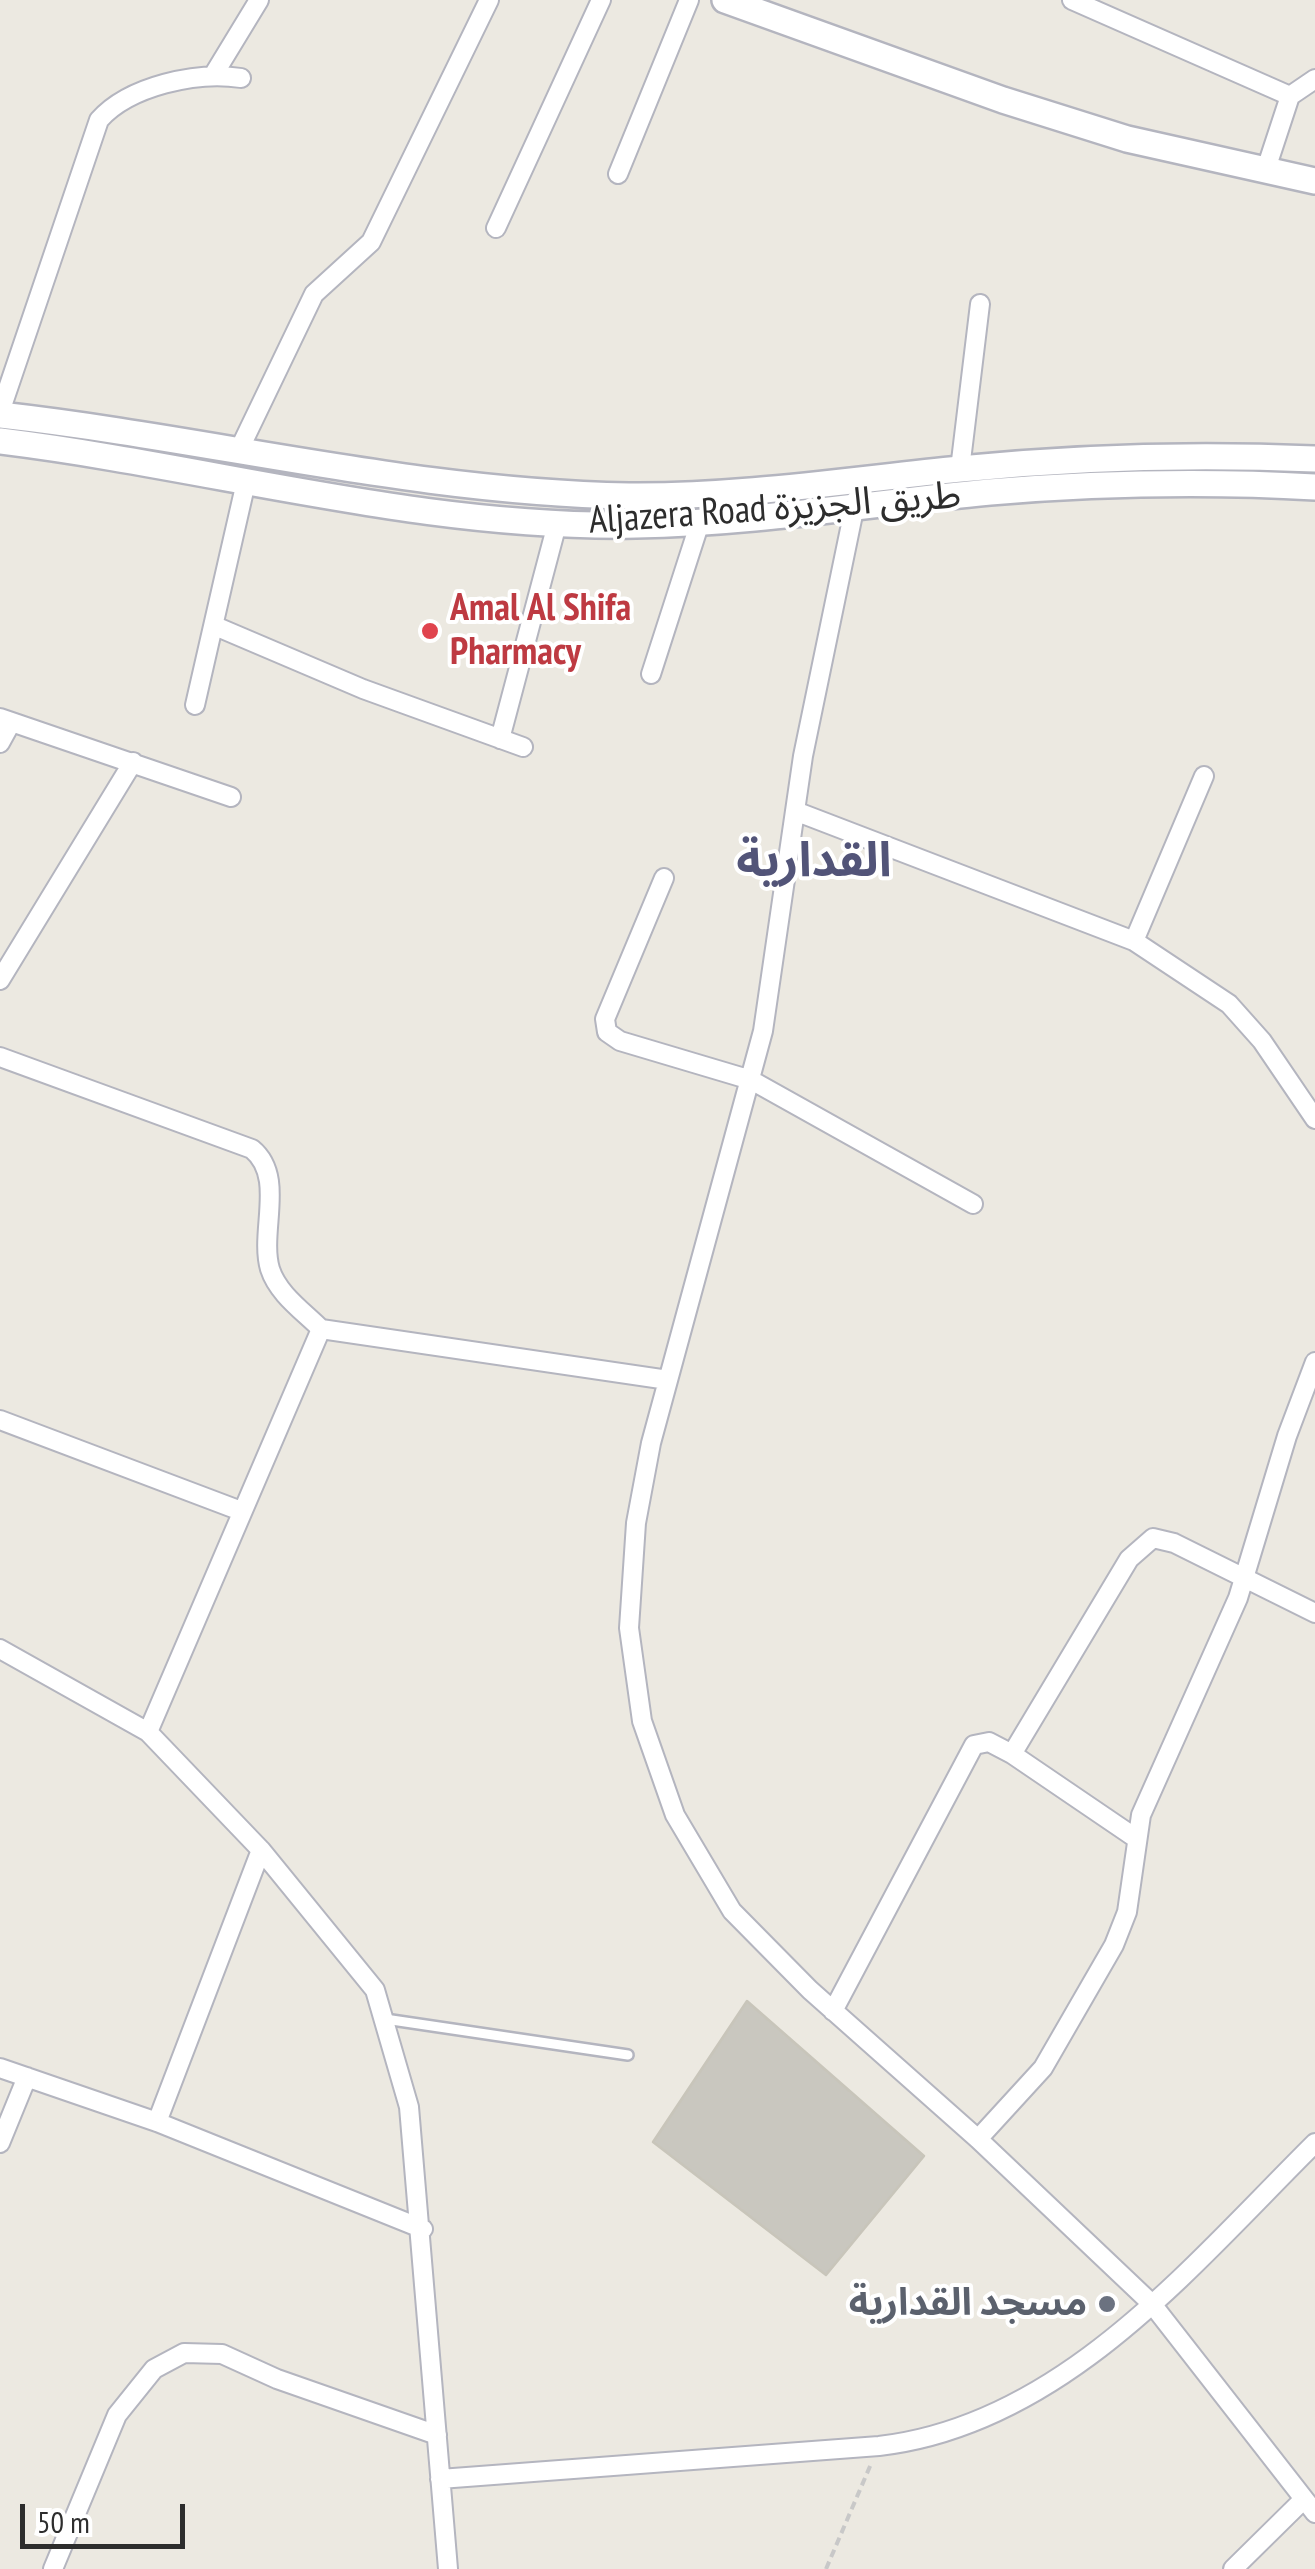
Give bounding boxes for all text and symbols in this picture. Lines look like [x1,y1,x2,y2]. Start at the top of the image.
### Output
street label: Aljazera Road طريق الجزيزة [587,473,963,545]
place label: Amal Al Shifa Pharmacy [450,586,631,676]
marker: Amal Al Shifa Pharmacy [419,620,441,642]
district label: القدارية [736,833,892,891]
place label: مسجد القدارية [849,2281,1087,2327]
marker: مسجد القدارية [1096,2293,1118,2315]
scale bar [25,2484,190,2546]
text: 50 m [37,2502,90,2541]

